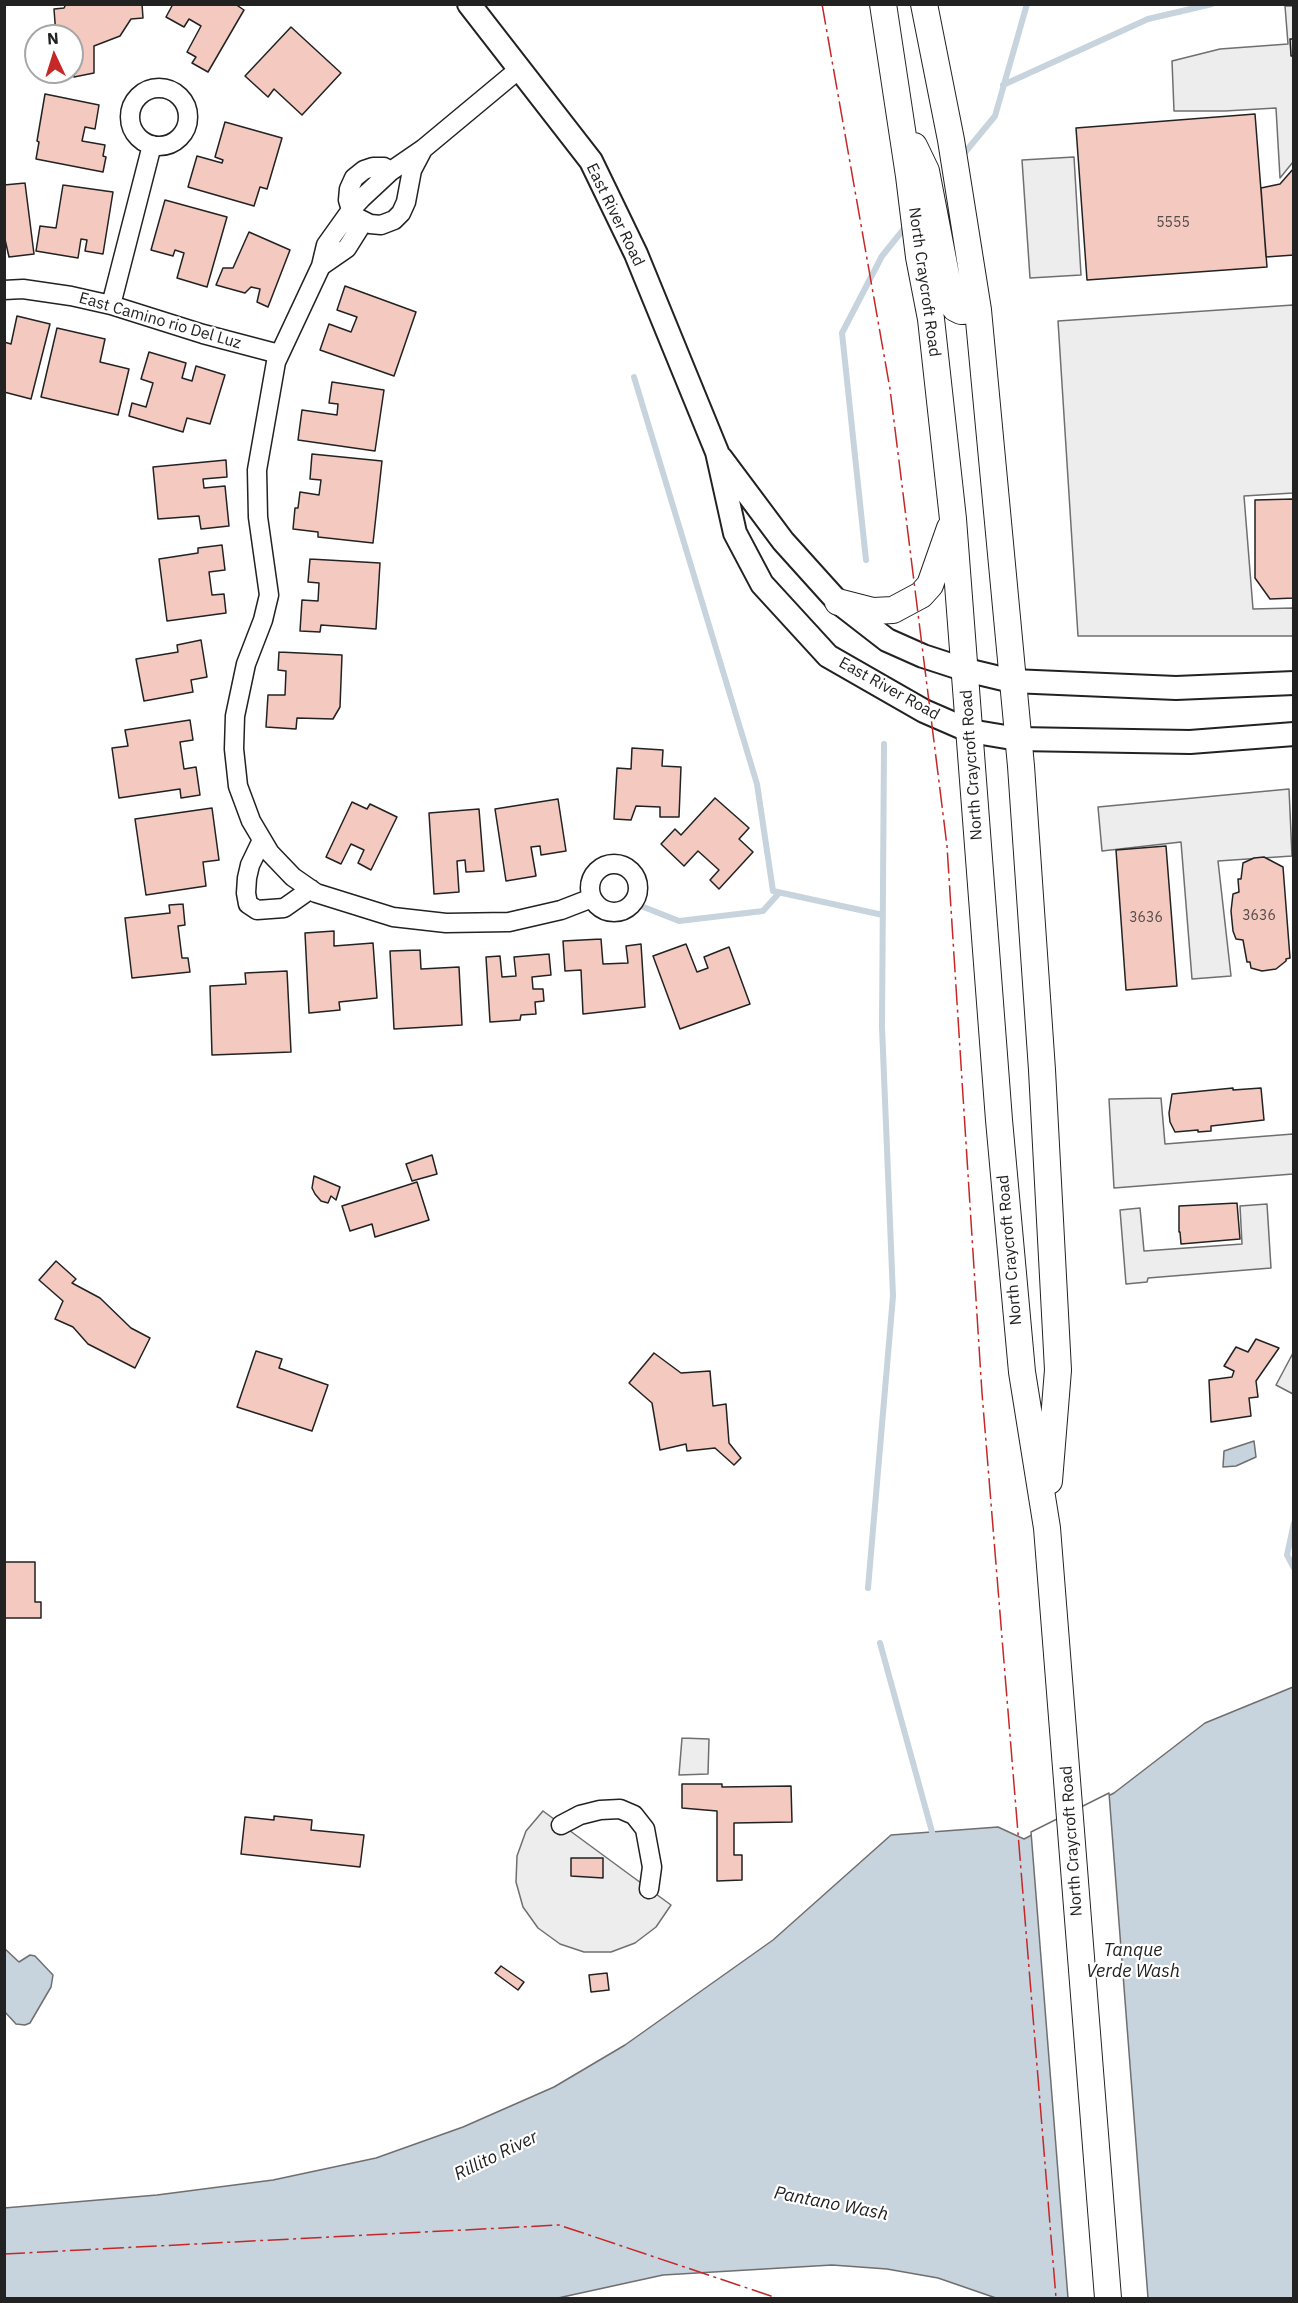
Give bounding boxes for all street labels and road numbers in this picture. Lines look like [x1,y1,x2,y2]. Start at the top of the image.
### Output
street label: East River Road [582,160,648,270]
street label: North Craycroft Road [904,206,944,358]
street label: East Camino rio Del Luz [77,289,243,353]
street label: East River Road [835,653,943,725]
street label: North Craycroft Road [957,689,987,841]
street label: North Craycroft Road [994,1174,1026,1326]
street label: North Craycroft Road [1057,1765,1087,1917]

